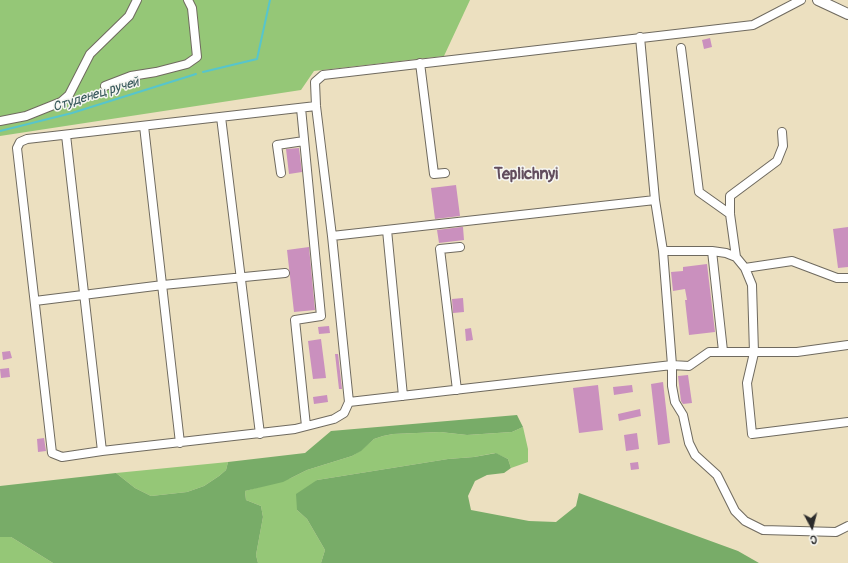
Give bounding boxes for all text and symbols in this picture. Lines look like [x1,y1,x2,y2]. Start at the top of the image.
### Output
water label: Студенец ручей [51,75,141,115]
district label: Teplichnyi [494,165,558,185]
north arrow [792,507,832,547]
text: С [809,533,818,546]

